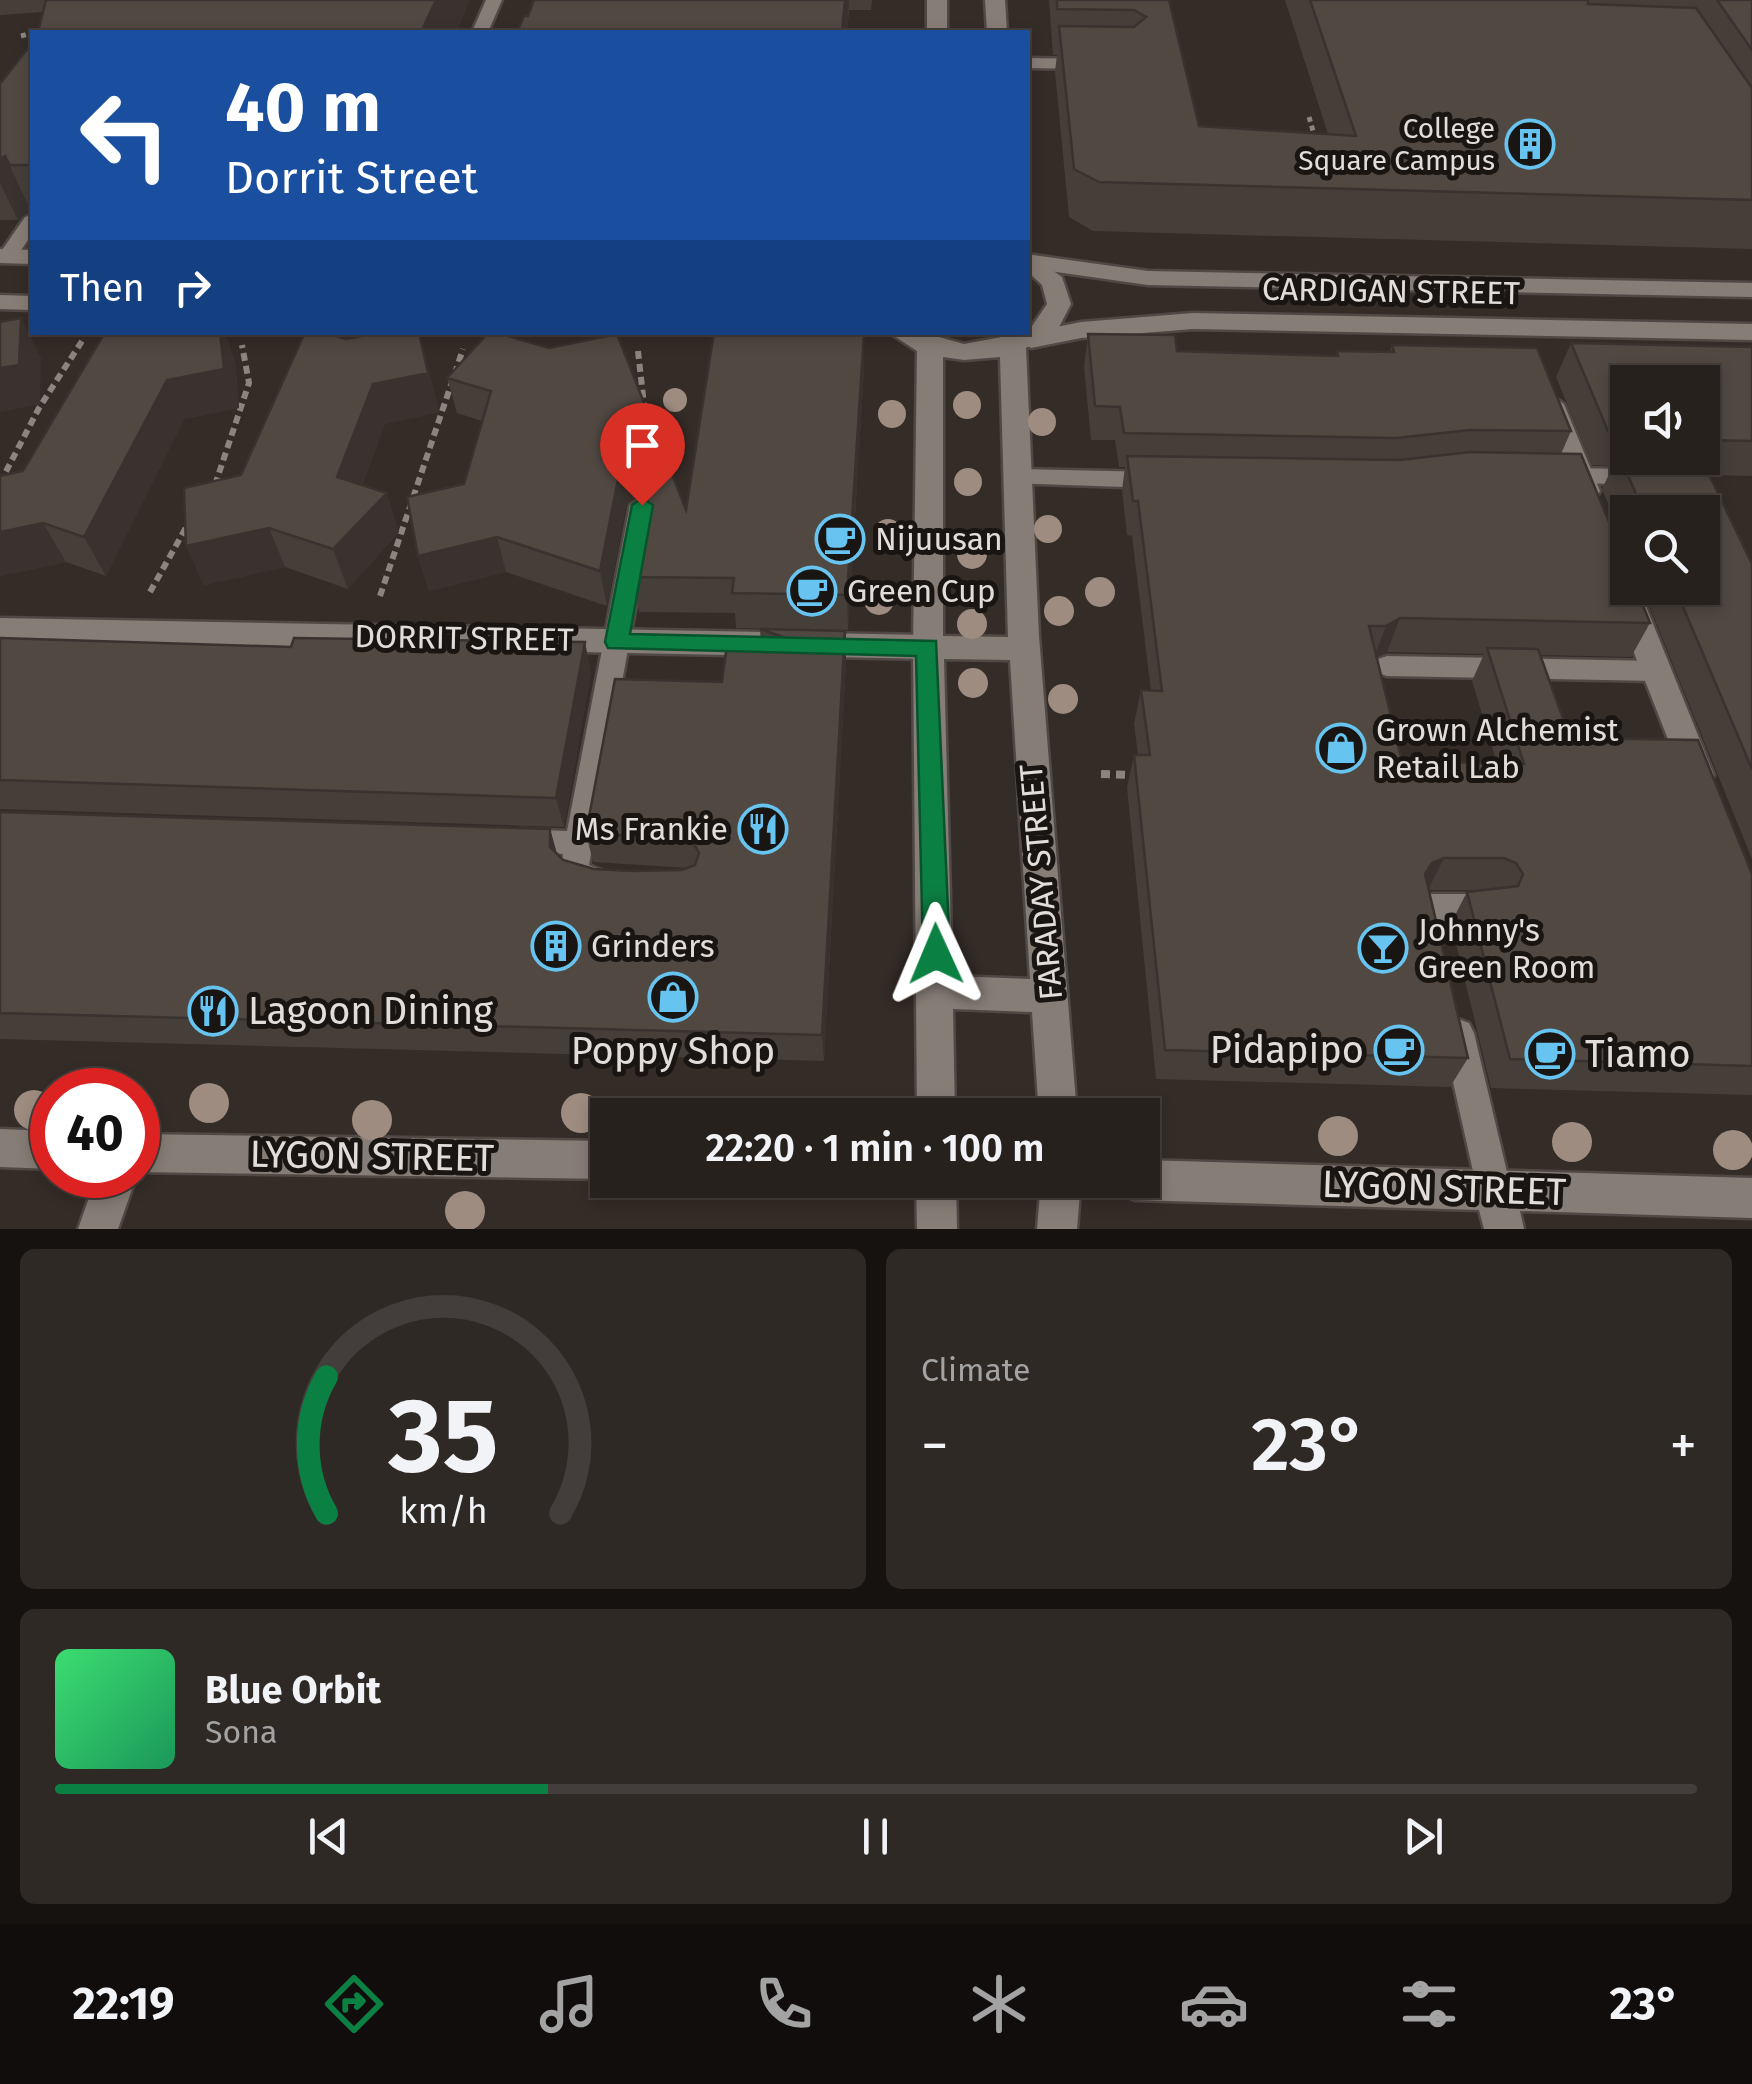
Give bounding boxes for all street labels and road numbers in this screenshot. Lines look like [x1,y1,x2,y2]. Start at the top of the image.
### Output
street label: CARDIGAN STREET [1262,270,1521,312]
street label: DORRIT STREET [354,617,574,659]
street label: FARADAY STREET [1012,762,1070,1002]
street label: LYGON STREET [249,1131,495,1181]
street label: LYGON STREET [1321,1161,1567,1215]

